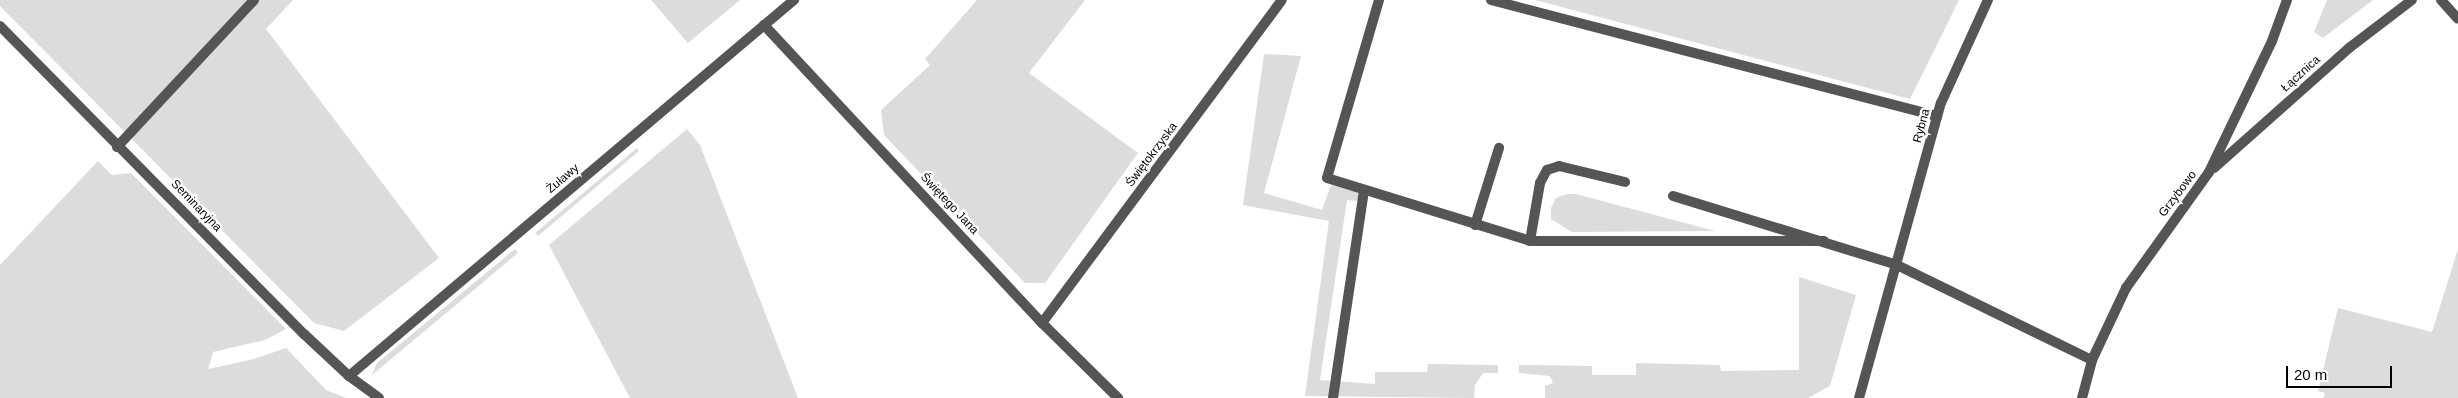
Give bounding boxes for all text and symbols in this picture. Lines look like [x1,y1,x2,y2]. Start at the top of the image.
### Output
street label: Łącznica [2279,53,2323,95]
street label: Rybna [1911,107,1933,145]
street label: Świętokrzyska [1123,120,1181,190]
street label: Żuławy [544,161,582,197]
street label: Grzybowo [2156,168,2200,220]
street label: Świętego Jana [917,170,981,238]
street label: Seminaryjna [168,177,224,235]
scale bar [2288,356,2394,388]
text: 20 m [2294,366,2327,383]

